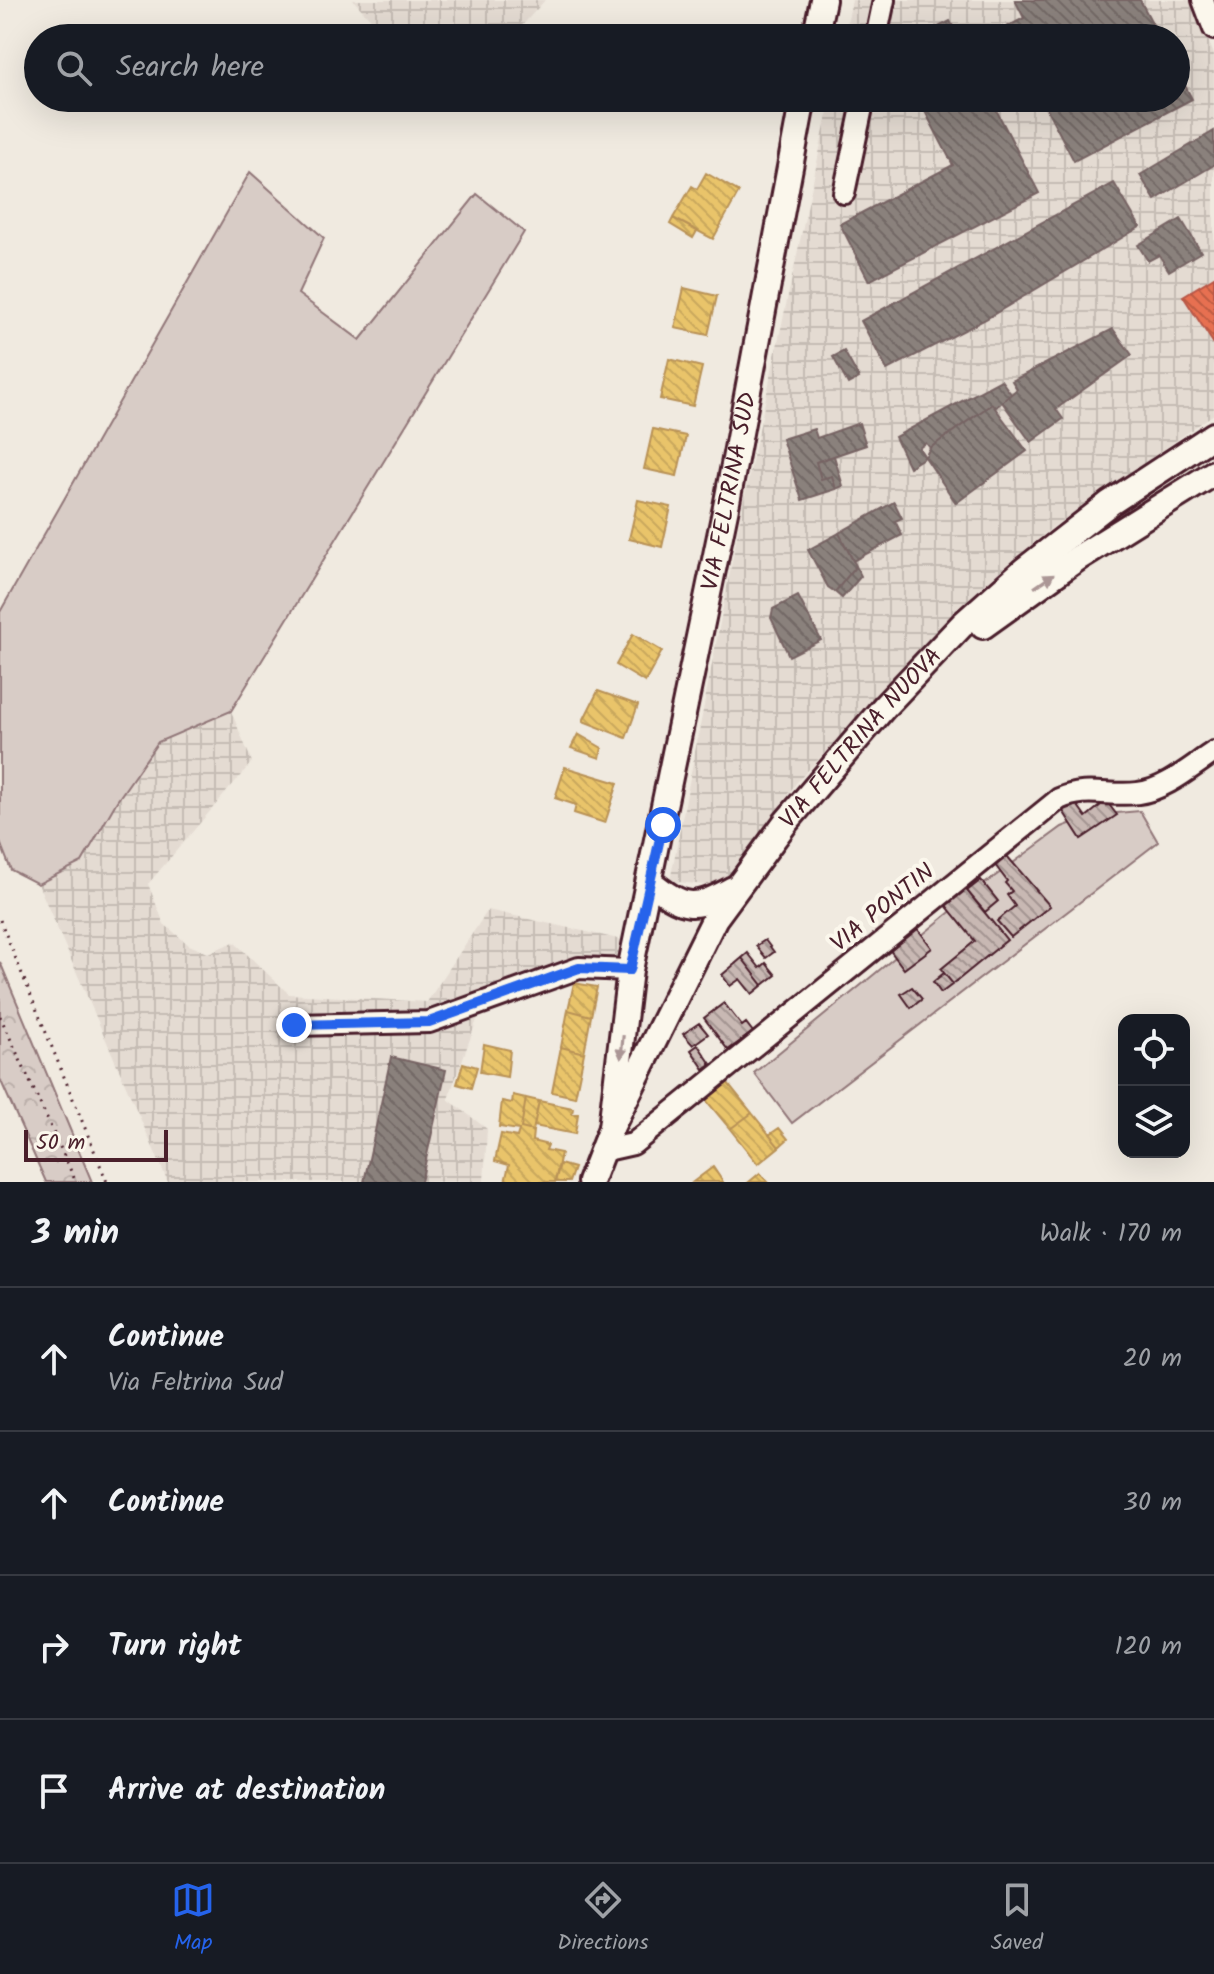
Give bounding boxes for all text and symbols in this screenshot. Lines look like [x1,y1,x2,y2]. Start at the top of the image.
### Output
search box [24,24,1190,112]
text: Search here [116,44,264,92]
icon: search [52,46,96,90]
street label: VIA FELTRINA SUD [691,389,768,594]
one-way arrow [1033,574,1055,589]
street label: VIA FELTRINA NUOVA [770,639,952,838]
route start [645,807,681,843]
street label: VIA PONTIN [822,854,944,963]
route end [276,1007,312,1043]
map controls [1118,1014,1190,1158]
button: locate [1118,1014,1190,1086]
one-way arrow [616,1035,629,1060]
button: layers [1118,1086,1190,1158]
scale bar [24,1126,168,1162]
text: 50 m [36,1126,85,1161]
text: 3 min [32,1207,119,1261]
text: Walk · 170 m [1040,1213,1182,1255]
text: Continue [108,1314,224,1362]
icon: ahead [32,1337,76,1381]
text: 20 m [1123,1338,1182,1380]
text: Via Feltrina Sud [108,1362,283,1404]
text: Continue [108,1479,224,1527]
icon: ahead [32,1481,76,1525]
text: 30 m [1123,1482,1182,1524]
text: Turn right [108,1623,241,1671]
icon: right [32,1625,76,1669]
text: 120 m [1115,1626,1182,1668]
text: Arrive at destination [108,1767,385,1815]
icon: arrive [32,1769,76,1813]
tab: Map [171,1878,215,1961]
tab: Directions [557,1878,649,1961]
tab: Saved [991,1878,1043,1961]

